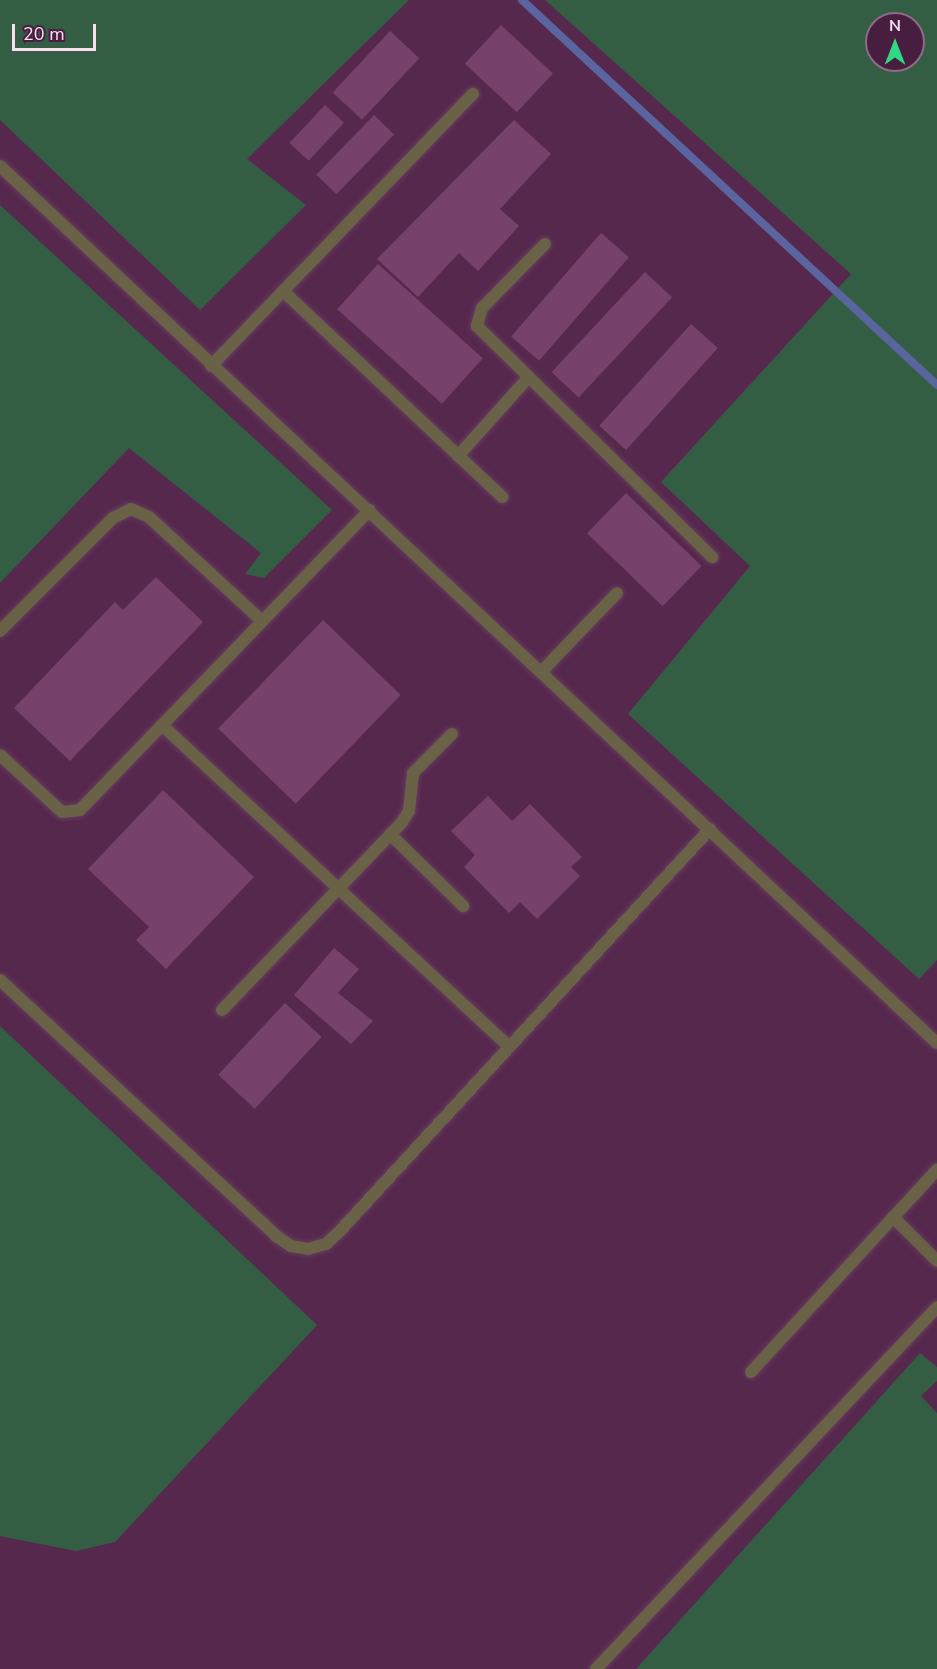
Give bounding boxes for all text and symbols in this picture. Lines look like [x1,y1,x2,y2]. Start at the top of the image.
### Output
scale bar [15,12,99,50]
north arrow [865,12,925,72]
text: N [889,15,901,37]
text: 20 m [23,22,65,46]

